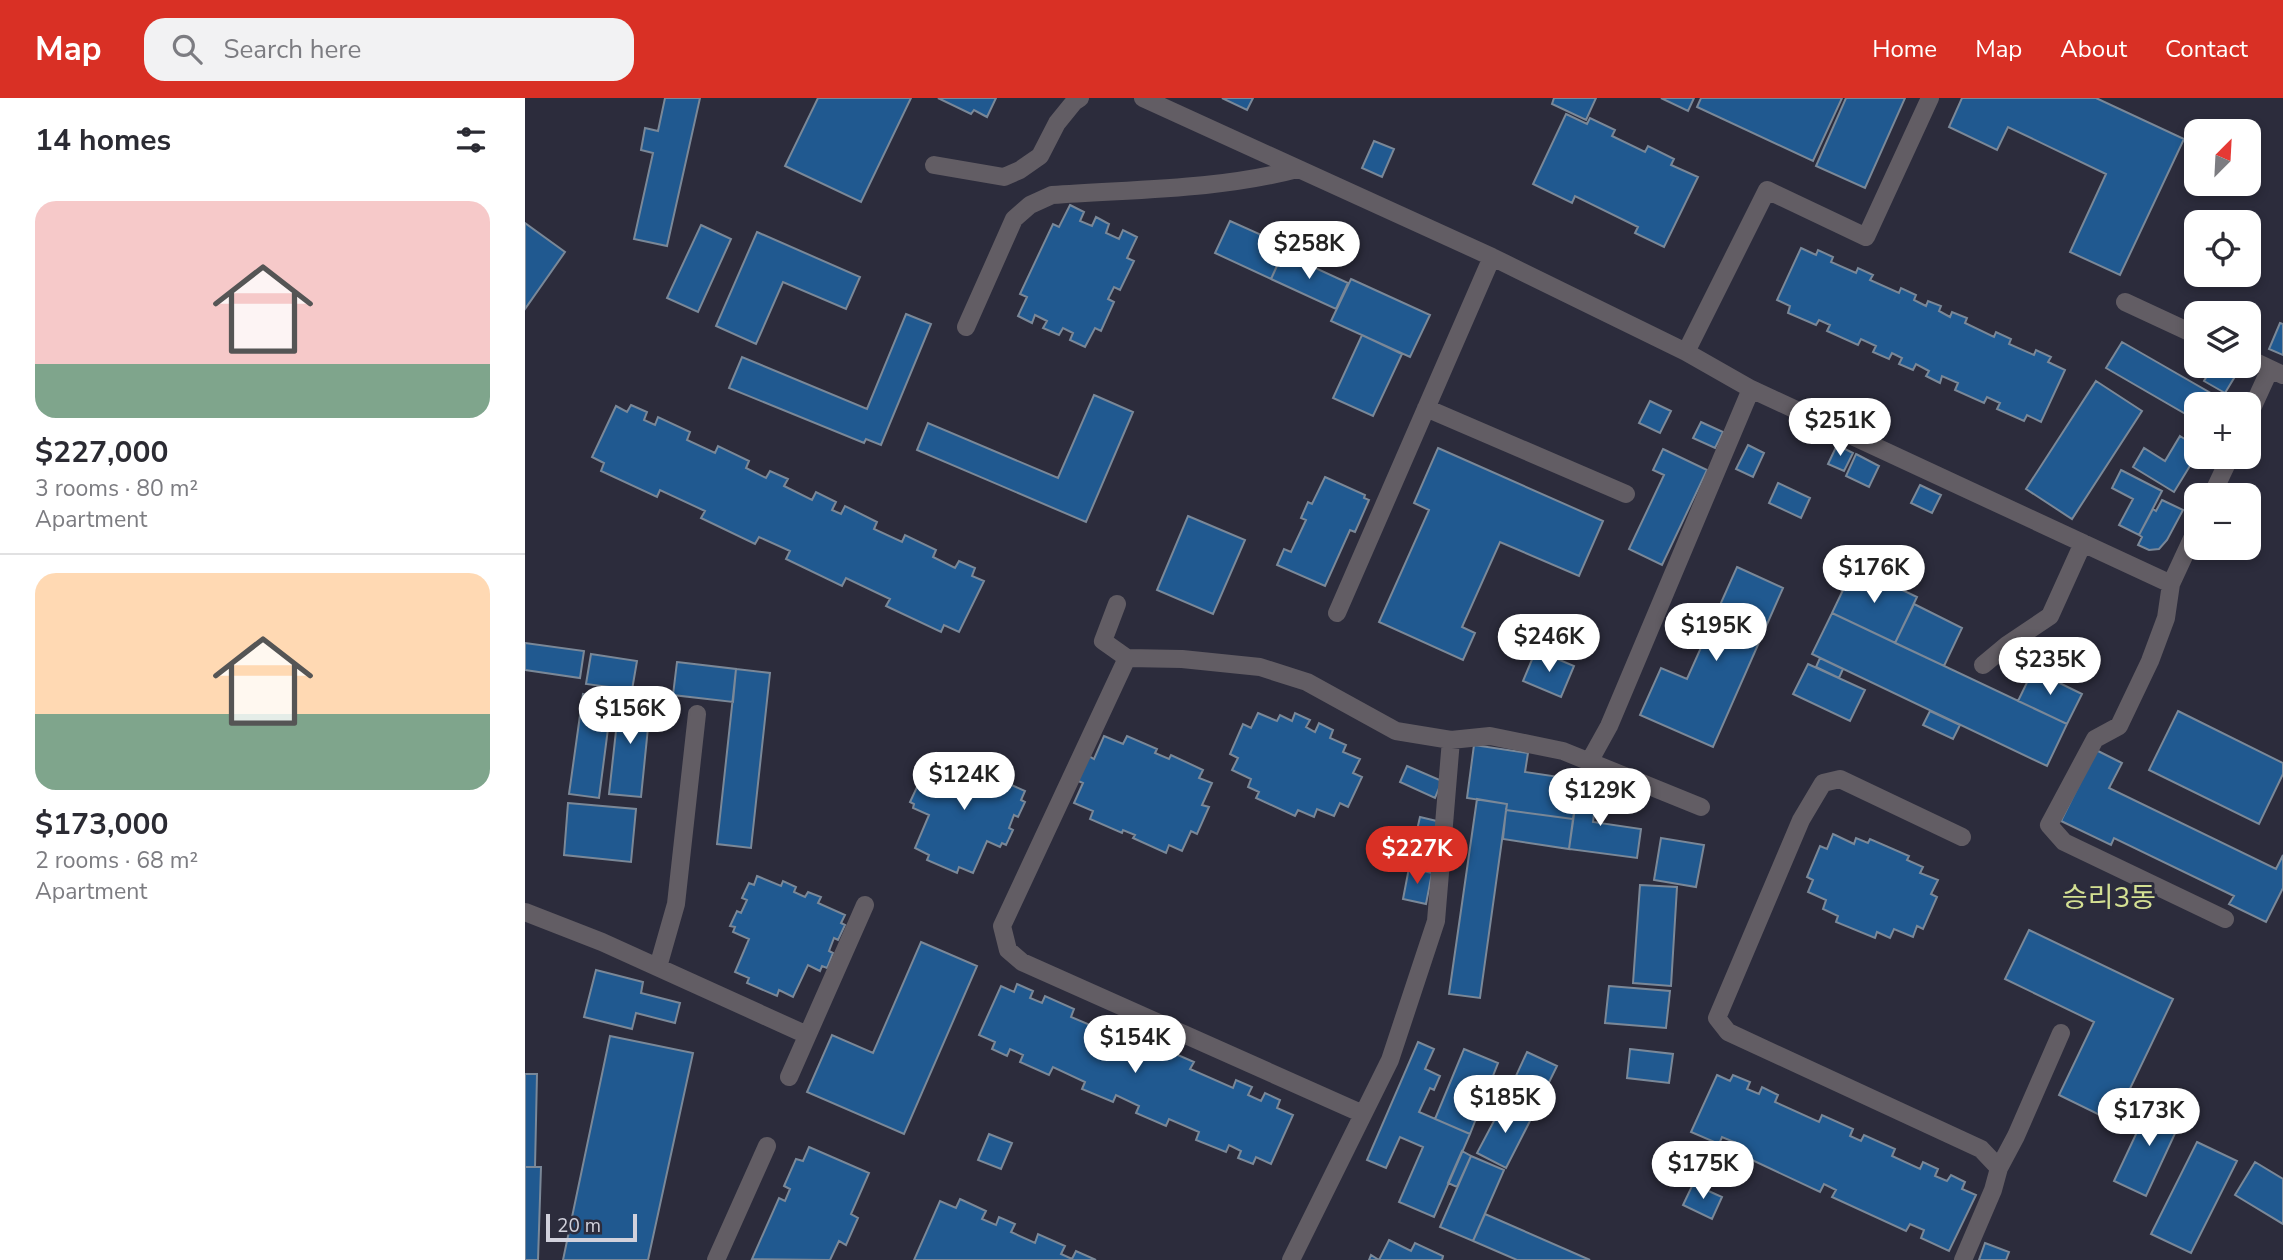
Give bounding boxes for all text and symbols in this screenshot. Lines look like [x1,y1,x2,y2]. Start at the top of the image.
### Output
search box [144,18,634,81]
text: Map [35,27,102,72]
icon: search [168,30,206,68]
text: Search here [224,32,361,67]
text: Home [1872,33,1937,65]
text: Map [1975,33,2022,65]
text: About [2060,33,2127,65]
text: Contact [2165,33,2248,65]
north arrow [2184,119,2261,196]
map controls [2184,119,2261,560]
text: 14 homes [35,120,171,161]
icon: filters [452,121,490,159]
button: locate [2184,210,2261,287]
pin: $258K [1260,222,1358,281]
text: $258K [1274,228,1344,259]
icon: home [200,246,326,372]
button: layers [2184,301,2261,378]
button: + [2184,392,2261,469]
pin: $251K [1791,398,1889,458]
text: $251K [1805,405,1875,436]
text: $227,000 [35,432,168,473]
text: 3 rooms · 80 m² [35,473,198,504]
button: − [2184,483,2261,560]
text: Apartment [35,504,147,535]
pin: $176K [1825,546,1923,605]
text: $176K [1839,552,1909,583]
pin: $195K [1667,603,1765,663]
text: $195K [1681,610,1751,641]
pin: $246K [1500,614,1598,674]
icon: home [200,618,326,744]
text: $246K [1514,621,1584,652]
pin: $235K [2001,638,2099,697]
text: $235K [2015,644,2085,675]
pin: $156K [581,686,679,746]
text: $156K [595,693,665,724]
pin: $124K [915,752,1013,812]
text: $124K [929,759,999,790]
pin: $129K [1551,768,1649,828]
text: $129K [1565,775,1635,806]
text: $173,000 [35,804,168,845]
pin: $227K [1368,826,1466,886]
text: $227K [1382,833,1452,864]
text: 2 rooms · 68 m² [35,845,198,876]
text: Apartment [35,876,147,907]
district label: 승리3동 [2062,879,2156,917]
pin: $154K [1086,1016,1184,1075]
text: $154K [1100,1022,1170,1053]
pin: $185K [1456,1076,1554,1135]
text: $185K [1470,1082,1540,1113]
pin: $173K [2100,1088,2198,1148]
text: $173K [2114,1095,2184,1126]
pin: $175K [1654,1142,1752,1201]
text: $175K [1668,1148,1738,1179]
scale bar [546,1211,637,1243]
text: 20 m [557,1213,601,1239]

